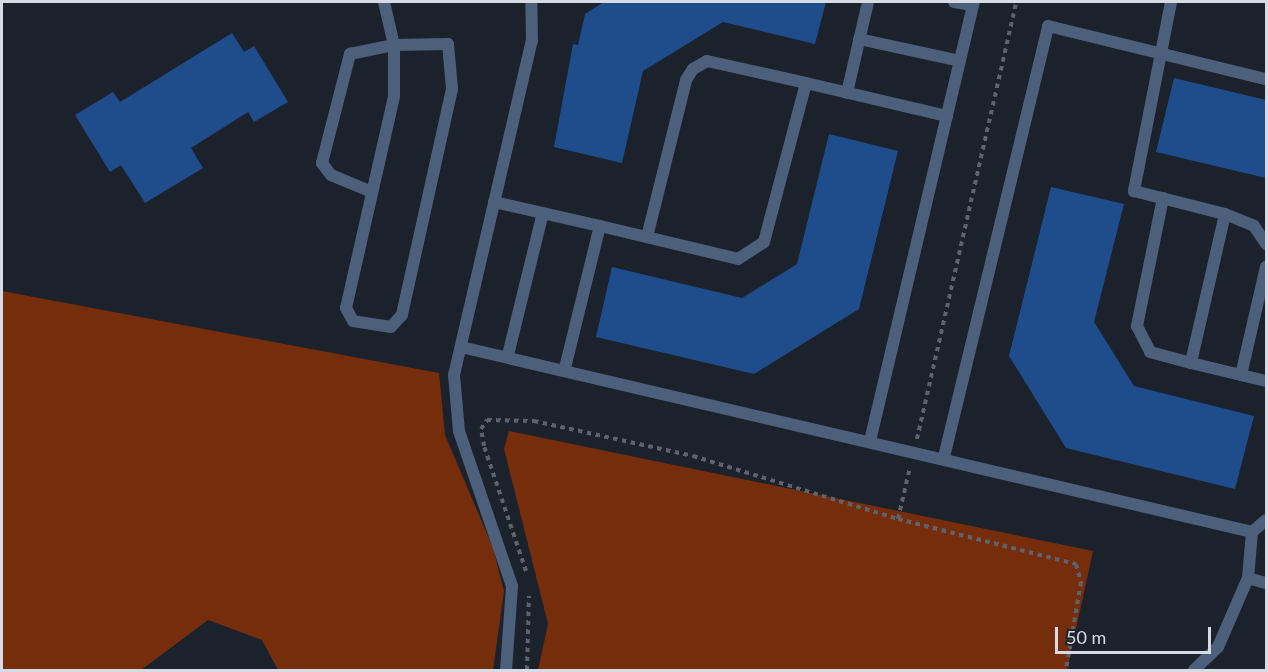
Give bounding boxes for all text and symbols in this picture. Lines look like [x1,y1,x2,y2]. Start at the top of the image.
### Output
scale bar [1058,615,1214,653]
text: 50 m [1066,626,1106,648]

